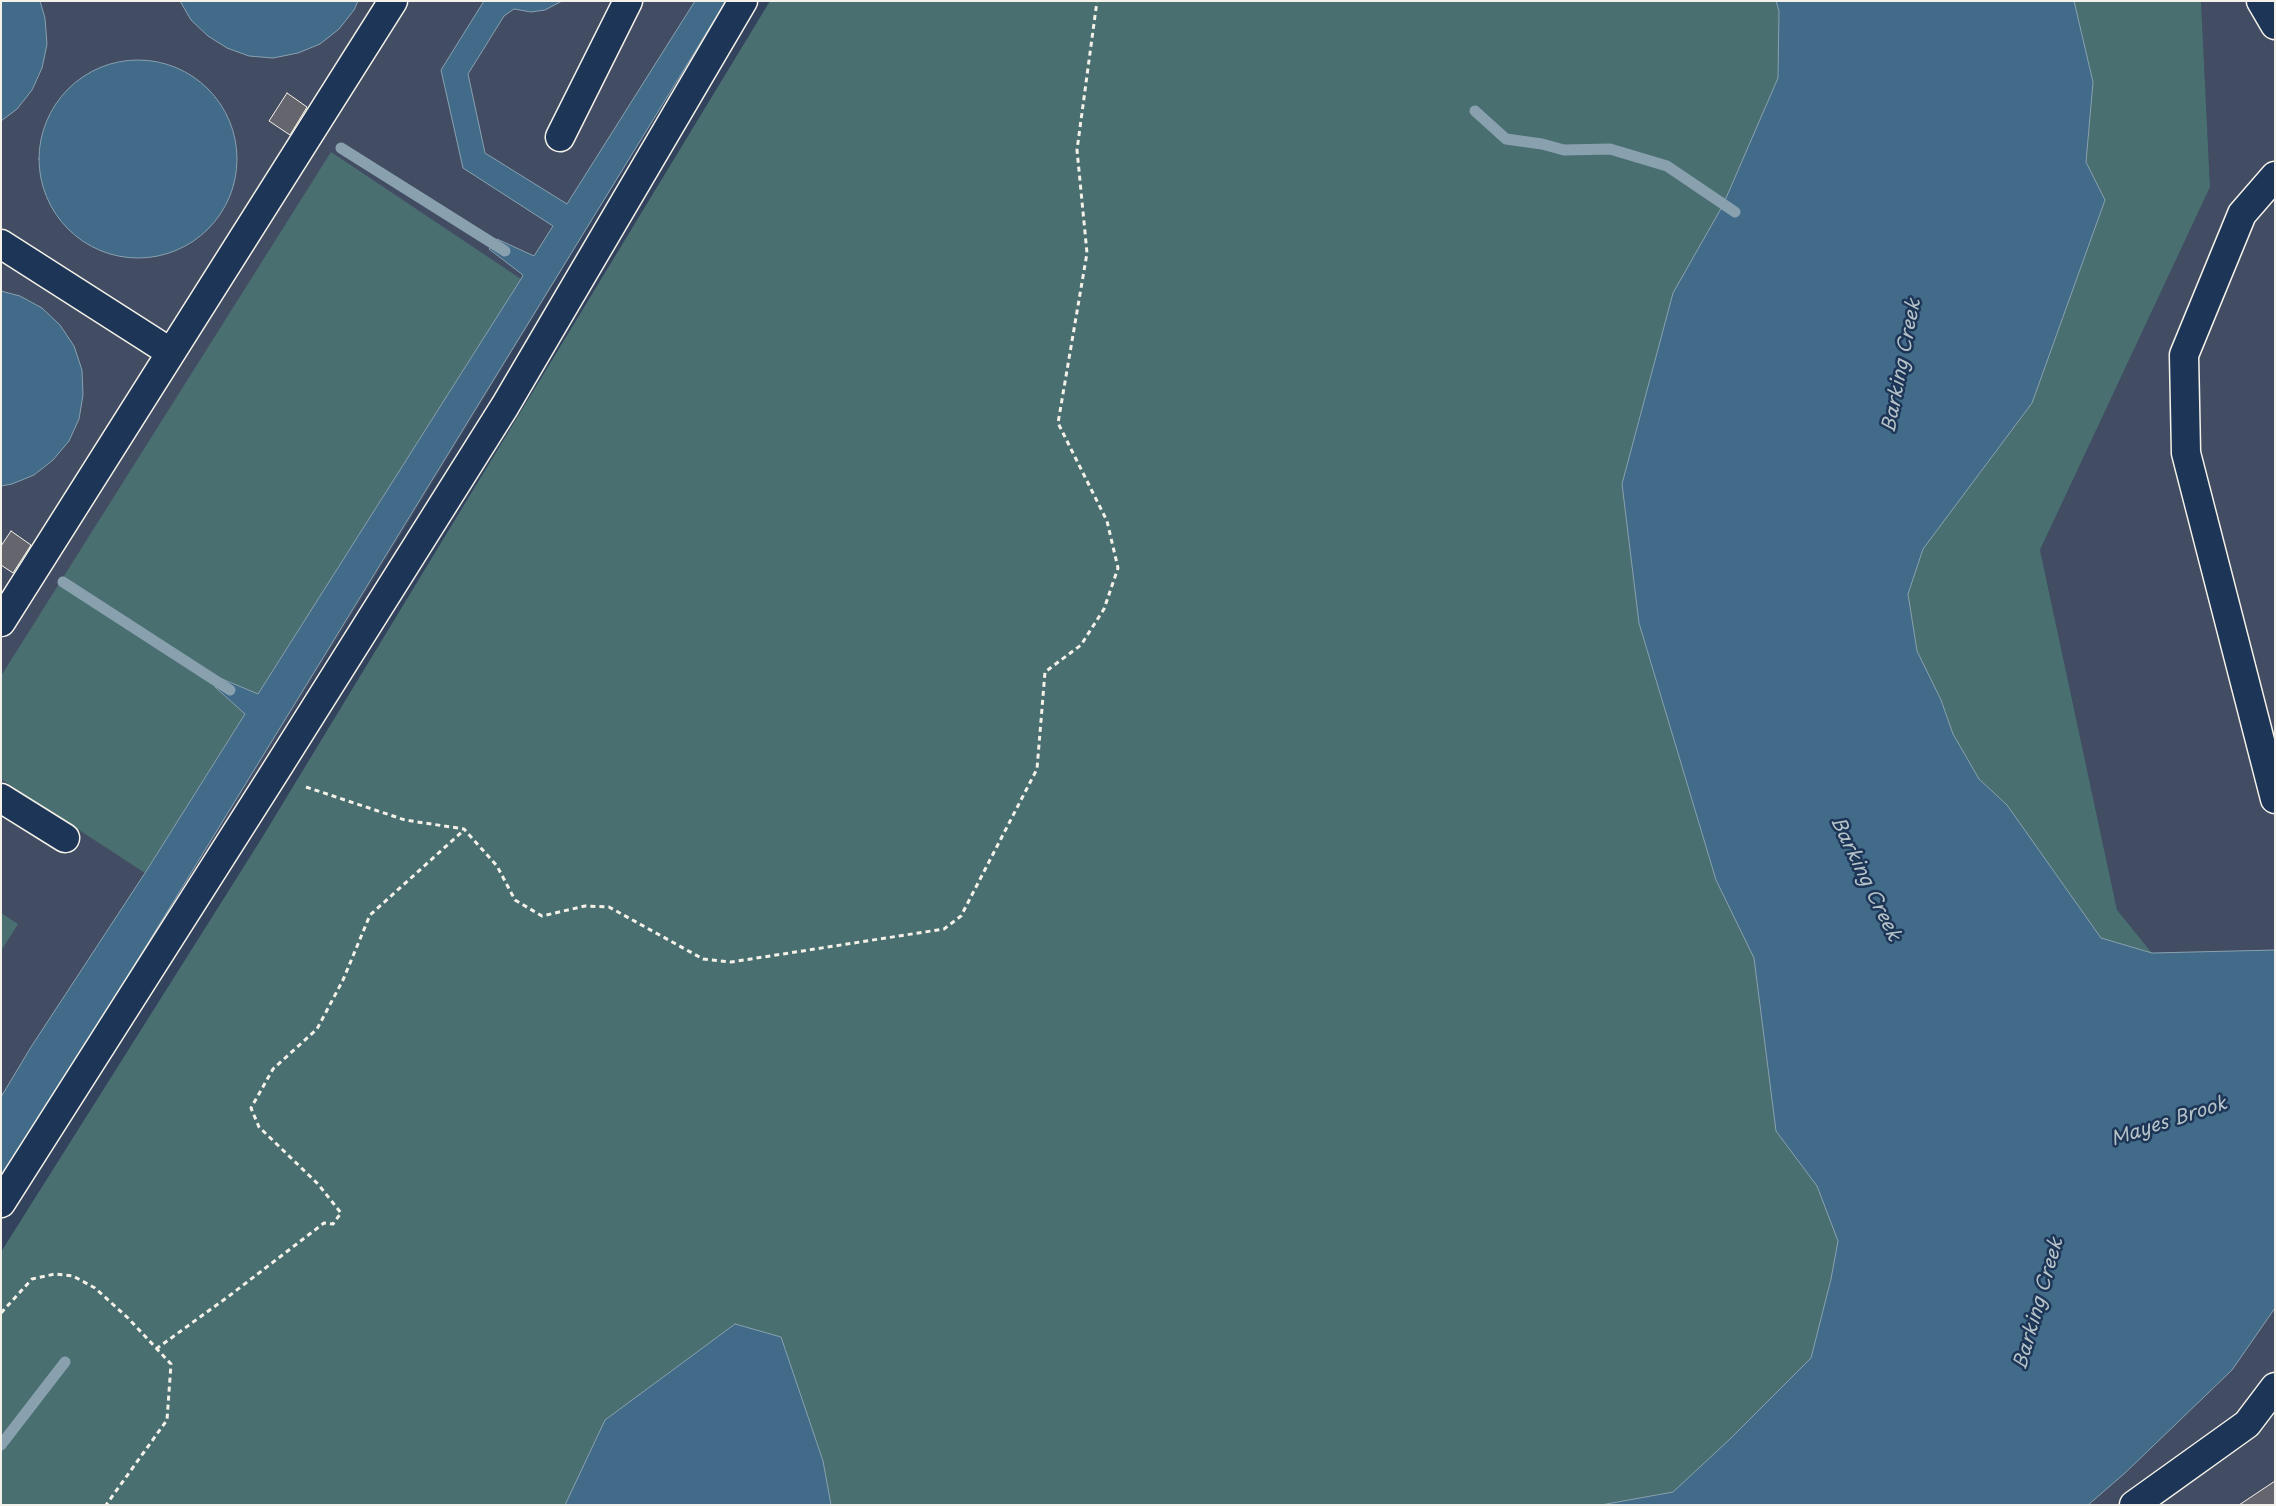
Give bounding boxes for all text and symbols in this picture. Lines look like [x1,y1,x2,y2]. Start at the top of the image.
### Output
water label: Barking Creek [1878,297,1926,435]
water label: Barking Creek [1825,813,1905,945]
water label: Mayes Brook [2108,1092,2230,1152]
water label: Barking Creek [2009,1235,2069,1373]

